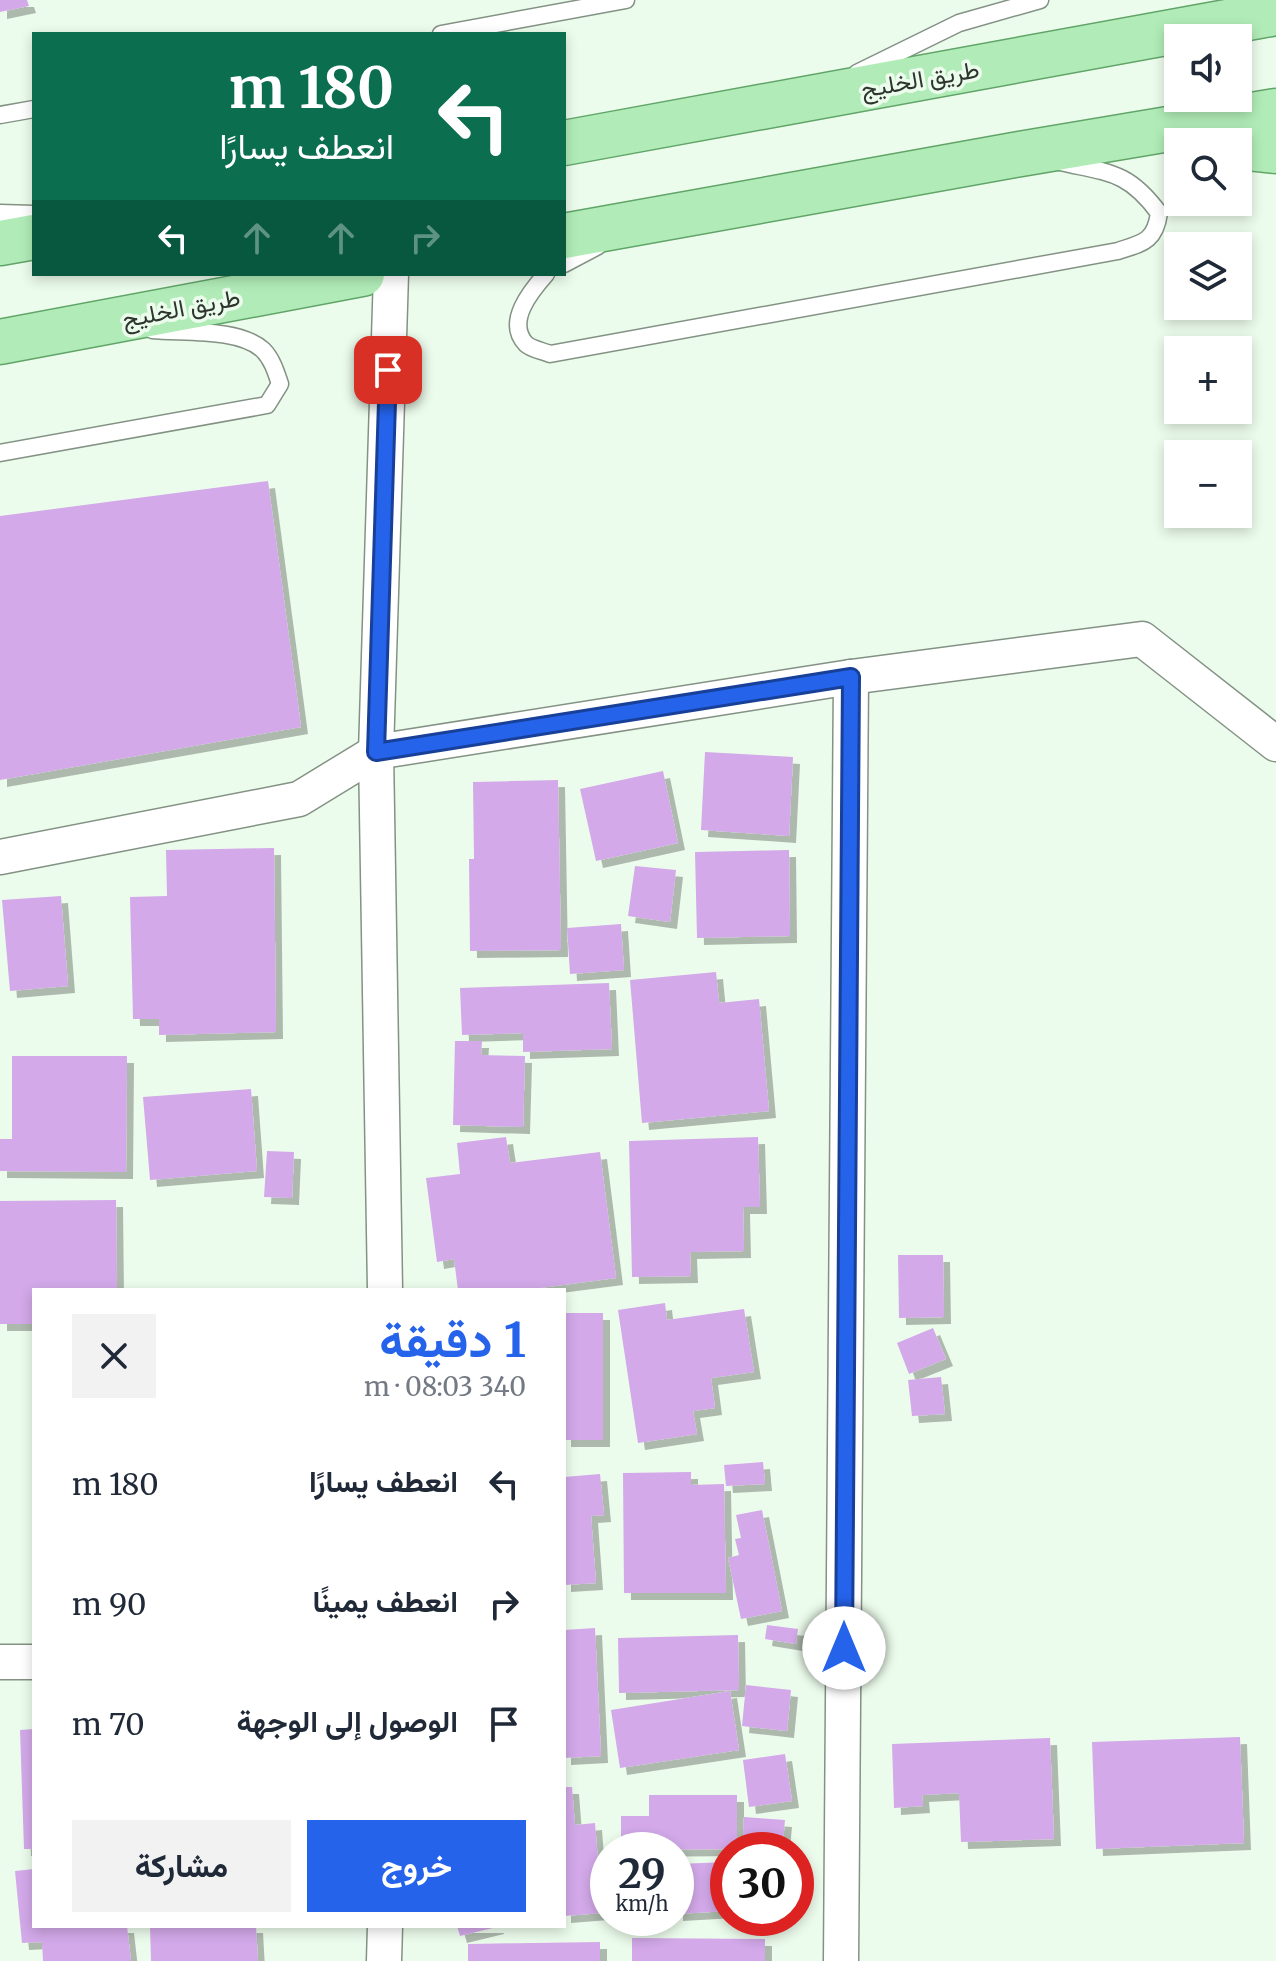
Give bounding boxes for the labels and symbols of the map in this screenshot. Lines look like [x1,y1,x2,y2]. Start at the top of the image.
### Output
street label: طريق الخليج [858,53,982,107]
street label: طريق الخليج [119,281,243,337]
pin [354,336,422,404]
position arrow [802,1606,886,1690]
speed limit sign: 30 [710,1832,814,1936]

